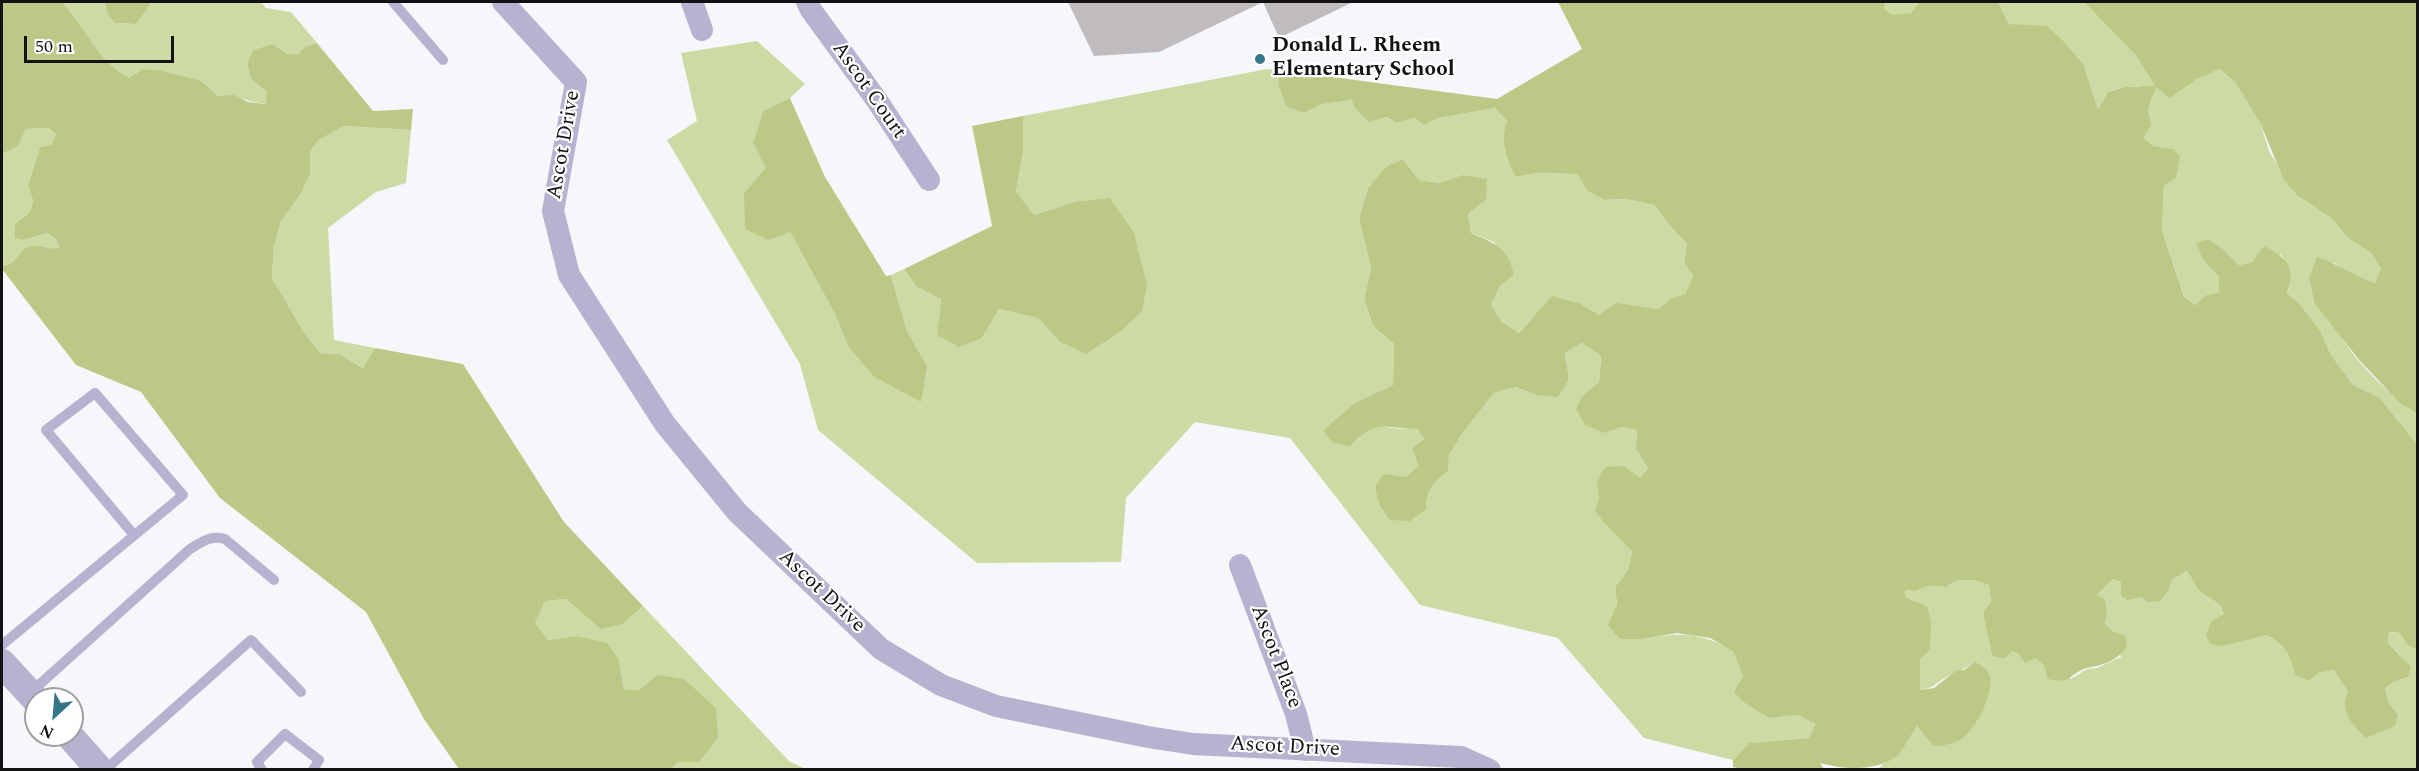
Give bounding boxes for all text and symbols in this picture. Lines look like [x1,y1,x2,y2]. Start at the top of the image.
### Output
scale bar [27,24,177,62]
text: 50 m [35,33,73,60]
place label: Donald L. Rheem Elementary School [1272,34,1455,84]
street label: Ascot Court [825,38,911,144]
marker: Donald L. Rheem Elementary School [1253,52,1267,66]
street label: Ascot Drive [543,89,587,201]
street label: Ascot Drive [772,545,870,639]
street label: Ascot Place [1244,602,1306,712]
north arrow [24,687,84,747]
text: N [36,718,58,745]
street label: Ascot Drive [1229,733,1341,763]

